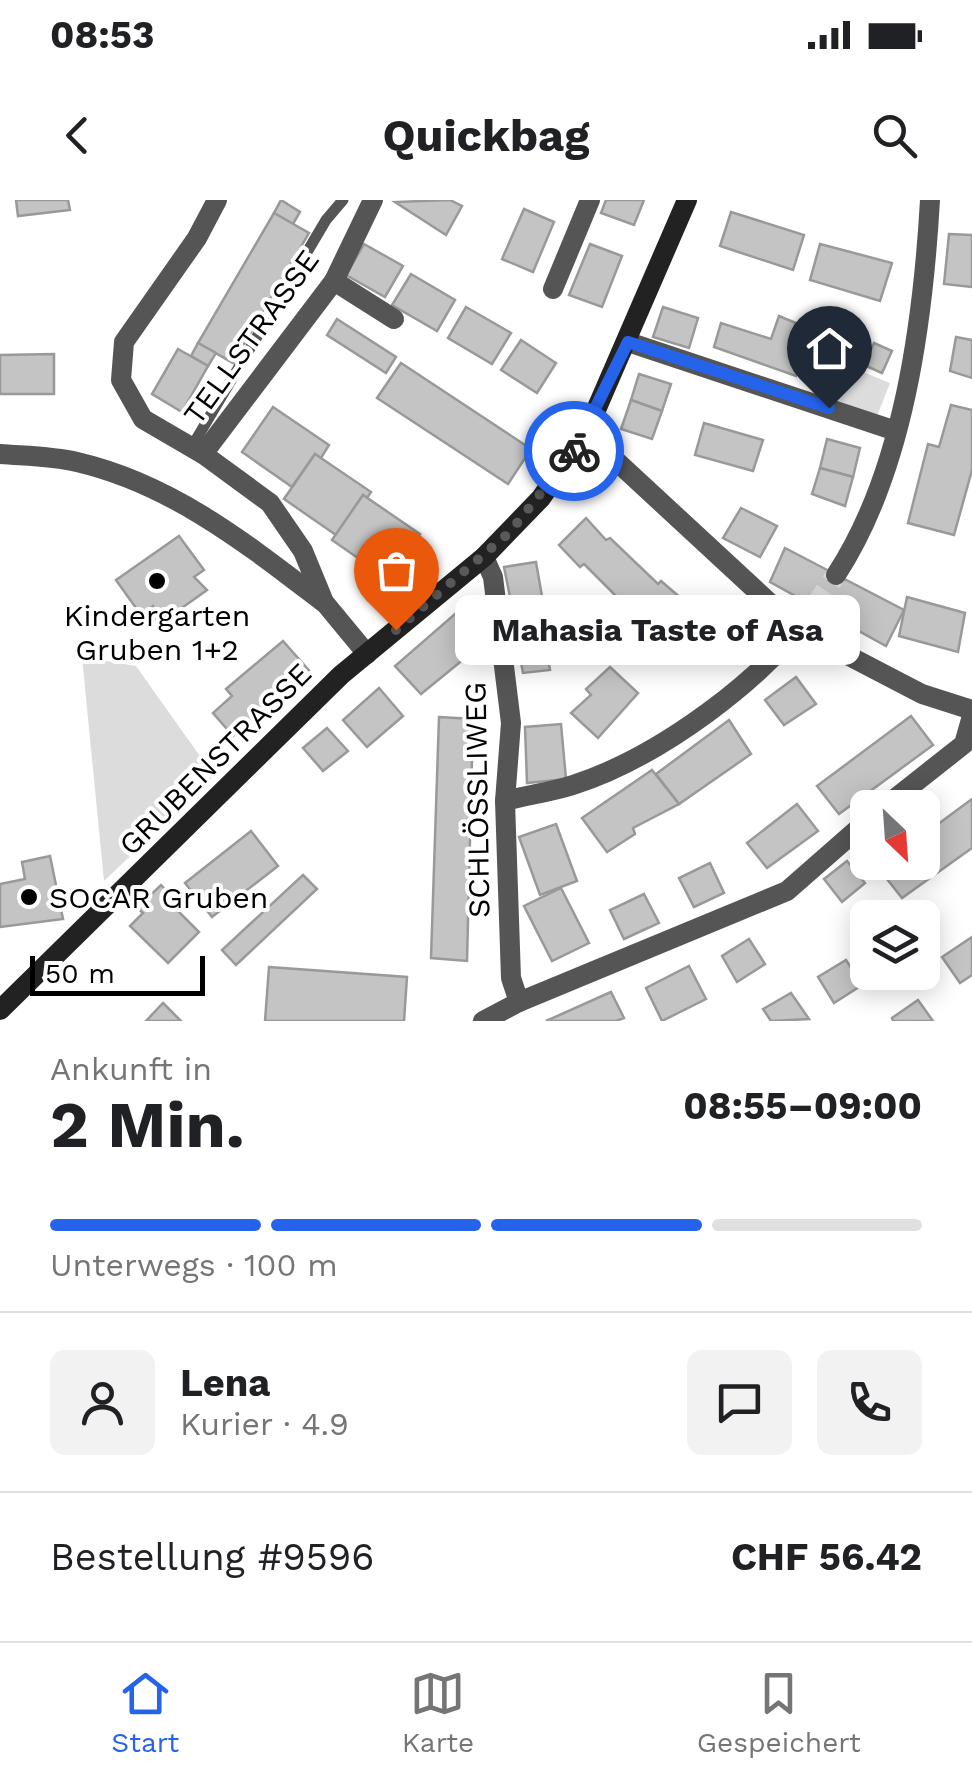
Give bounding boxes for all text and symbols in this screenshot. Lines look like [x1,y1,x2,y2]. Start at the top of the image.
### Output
text: 08:53 [50,13,154,57]
icon: back [50,108,105,163]
icon: search [867,108,922,163]
text: Quickbag [382,109,590,162]
street label: TELLSTRASSE [176,243,326,431]
pin [787,306,872,409]
icon: home [802,321,857,376]
courier [524,401,624,501]
icon: bike [547,424,602,479]
pin [354,528,439,631]
icon: bag [369,543,424,598]
marker: Kindergarten Gruben 1+2 [146,570,168,592]
callout: Mahasia Taste of Asa [456,595,861,665]
place label: Kindergarten Gruben 1+2 [64,598,250,667]
text: Mahasia Taste of Asa [492,611,823,649]
street label: GRUBENSTRASSE [112,656,318,862]
street label: SCHLÖSSLIWEG [457,682,497,918]
north arrow [850,790,940,880]
map controls [850,790,940,990]
place label: SOCAR Gruben [49,880,268,915]
marker: SOCAR Gruben [18,886,40,908]
button: layers [850,900,940,990]
scale bar [30,951,205,996]
text: 50 m [45,957,115,990]
text: Ankunft in [50,1050,212,1088]
text: 08:55–09:00 [683,1084,922,1128]
text: 2 Min. [50,1087,245,1163]
text: Unterwegs · 100 m [50,1246,338,1284]
button: person [50,1350,155,1455]
button: chat [687,1350,792,1455]
button: phone [817,1350,922,1455]
text: Lena [180,1361,270,1405]
text: Kurier · 4.9 [180,1405,349,1443]
text: Bestellung #9596 [50,1535,374,1579]
text: CHF 56.42 [731,1535,922,1579]
tab: Start [111,1666,179,1759]
tab: Karte [402,1666,474,1759]
tab: Gespeichert [697,1666,861,1759]

